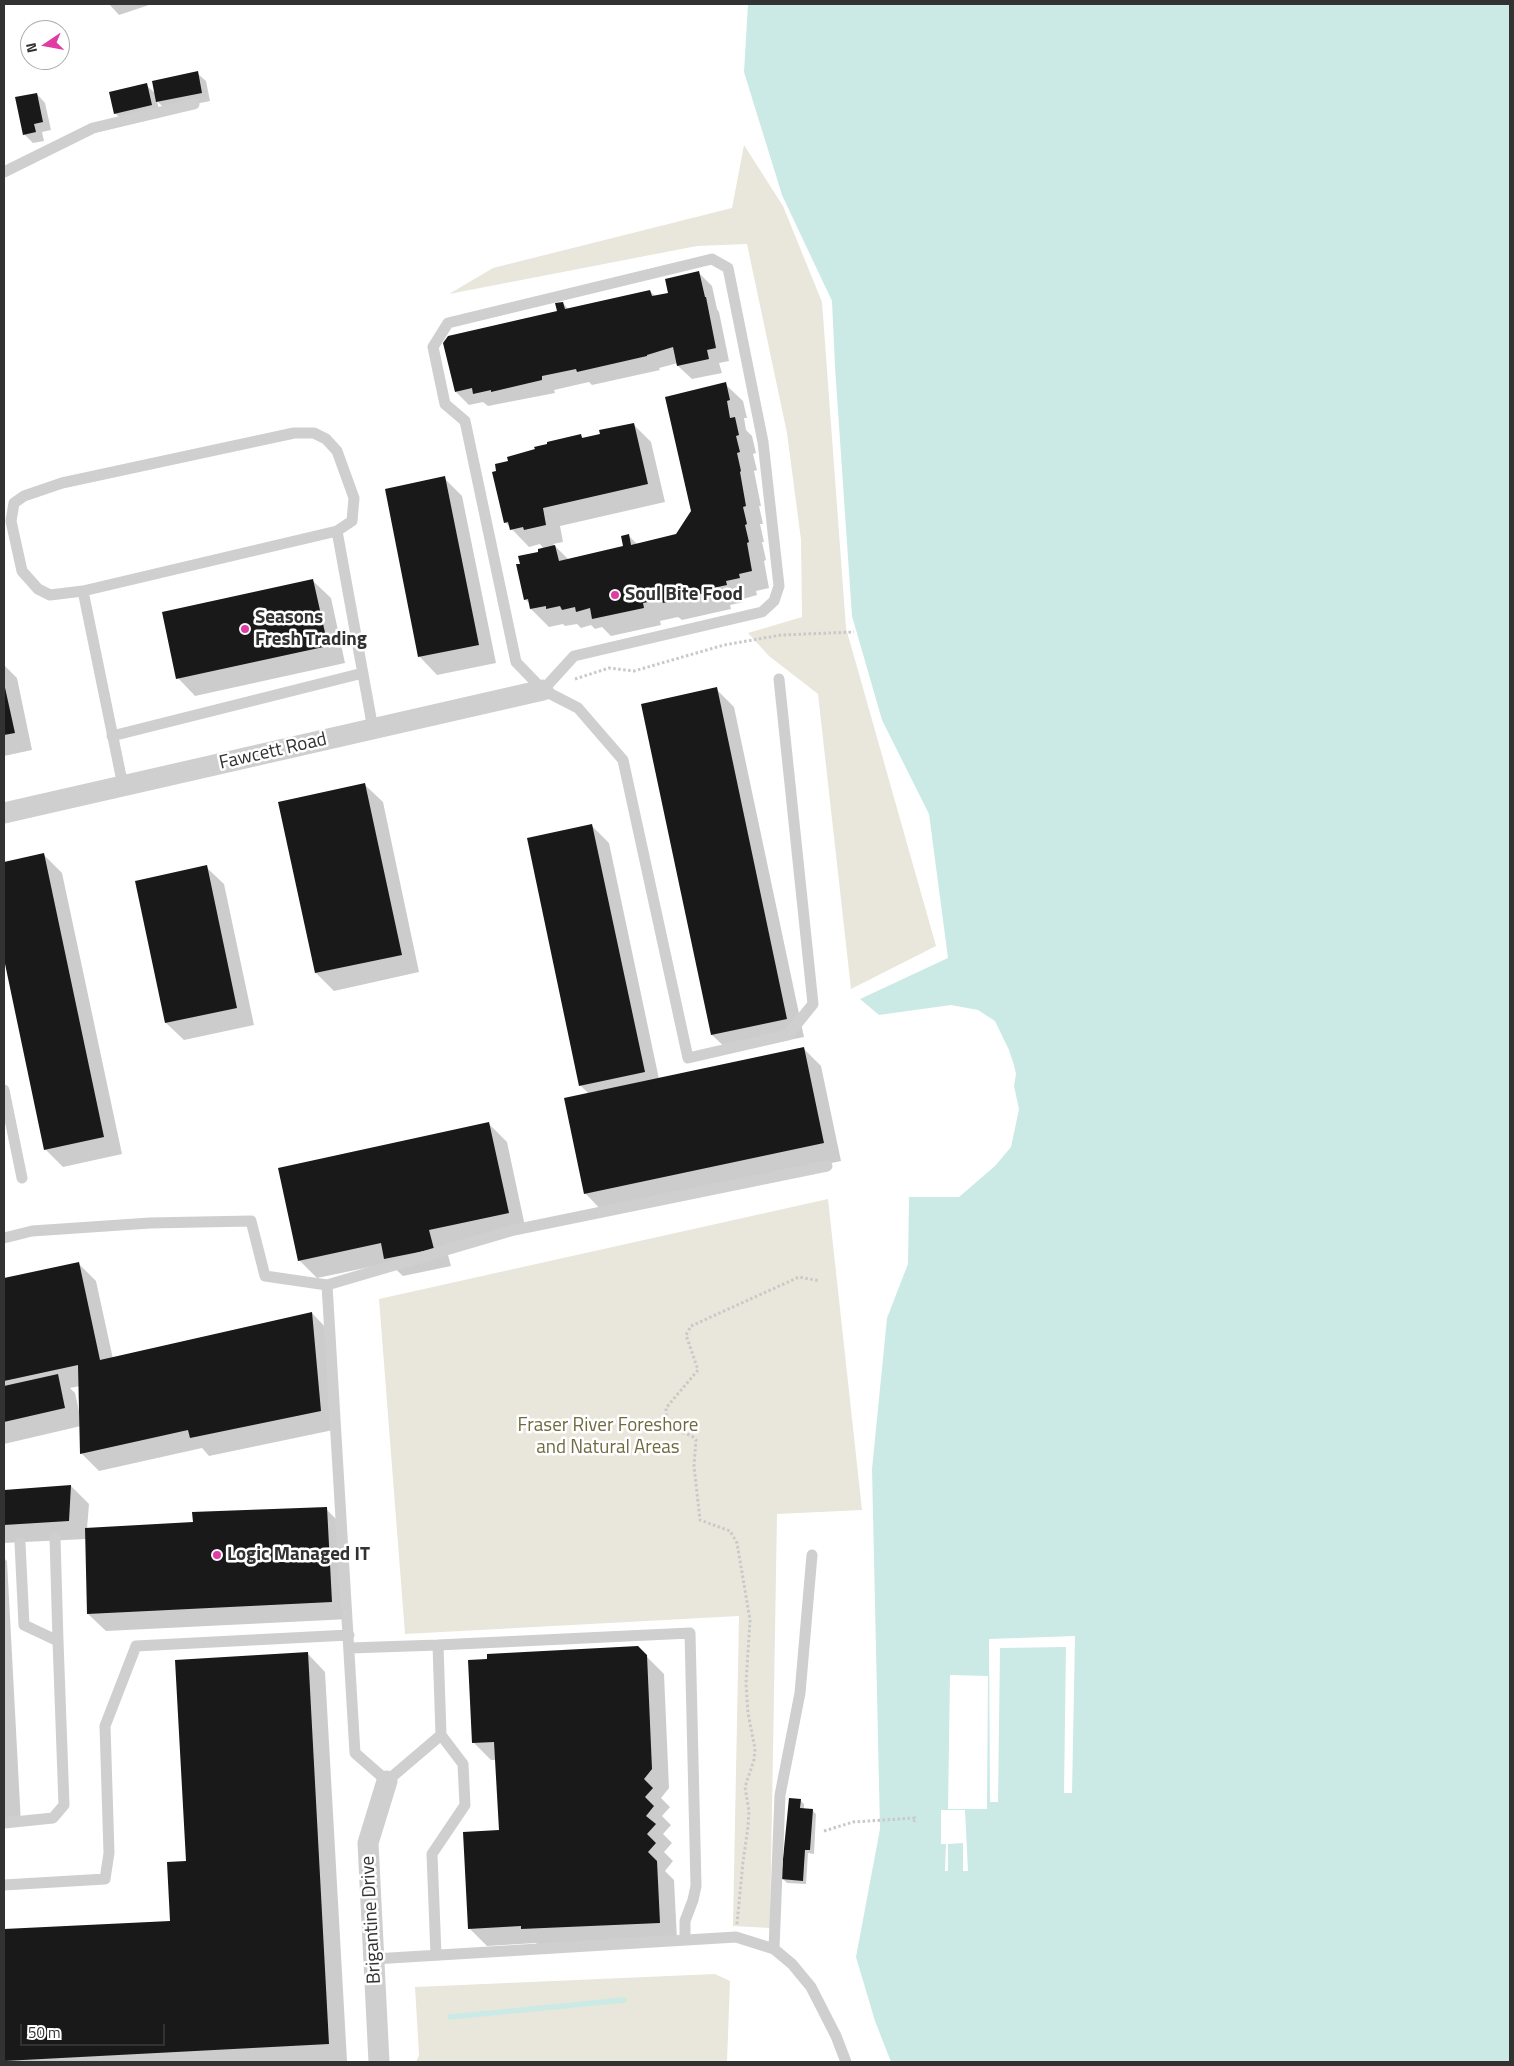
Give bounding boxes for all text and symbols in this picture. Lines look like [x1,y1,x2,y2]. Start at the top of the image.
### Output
north arrow [20,20,70,70]
text: N [20,41,42,55]
place label: Soul Bite Food [625,584,743,606]
marker: Soul Bite Food [609,589,621,601]
place label: Seasons Fresh Trading [255,607,367,651]
marker: Seasons Fresh Trading [239,623,251,635]
street label: Fawcett Road [217,729,329,775]
park label: Fraser River Foreshore and Natural Areas [518,1415,698,1459]
place label: Logic Managed IT [227,1544,370,1566]
marker: Logic Managed IT [211,1549,223,1561]
street label: Brigantine Drive [357,1855,387,1985]
scale bar [22,2014,168,2046]
text: 50 m [28,2021,61,2044]

